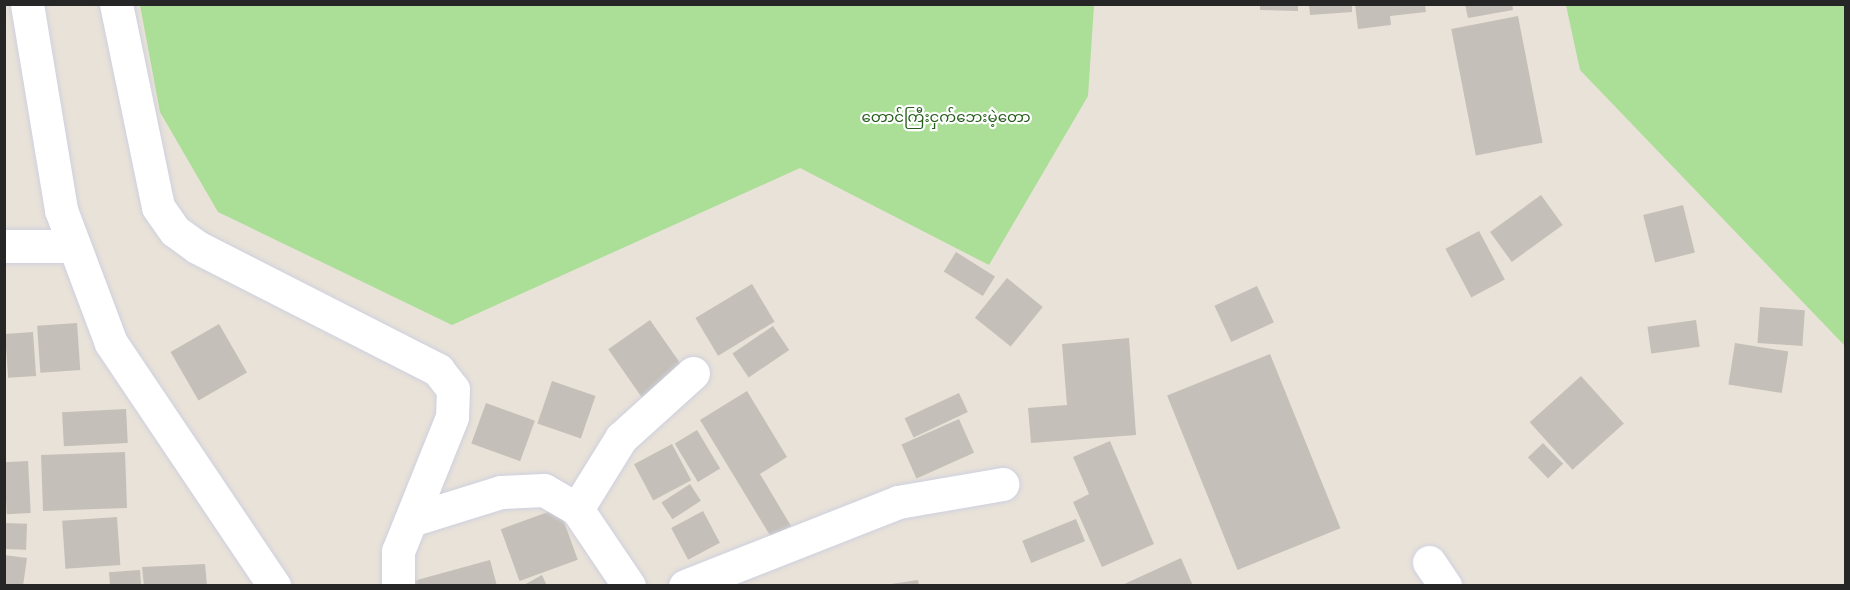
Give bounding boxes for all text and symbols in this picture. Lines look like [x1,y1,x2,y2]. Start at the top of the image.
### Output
park label: တောင်ကြီးငှက်ဘေးမဲ့တော [861,108,1031,126]

